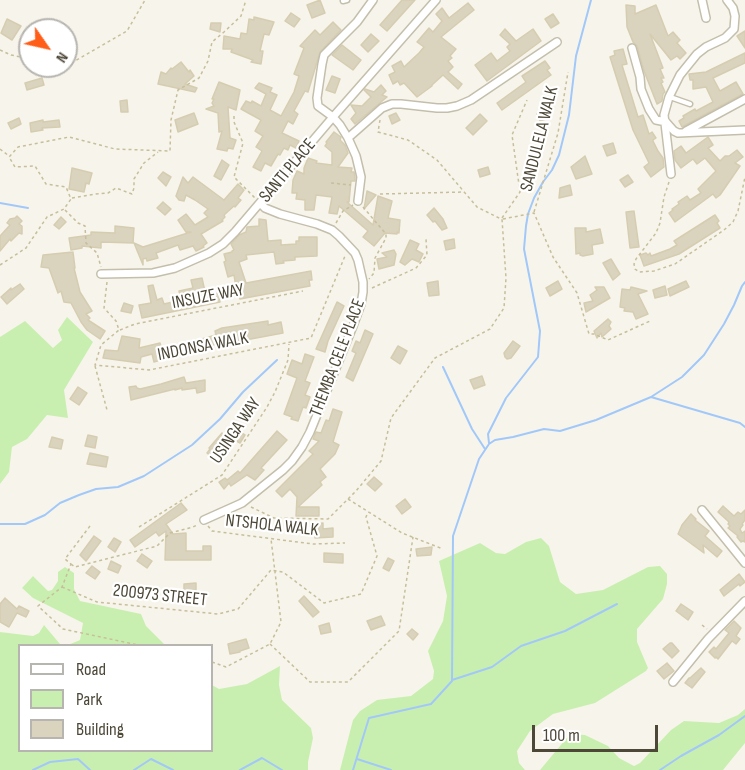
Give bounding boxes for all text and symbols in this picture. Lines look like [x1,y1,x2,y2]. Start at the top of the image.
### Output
north arrow [18,18,78,78]
text: N [51,48,72,66]
street label: SANDULELA WALK [516,84,564,194]
street label: SANTI PLACE [255,135,321,207]
street label: INSUZE WAY [170,279,246,315]
street label: THEMBA CELE PLACE [306,296,370,420]
street label: INDONSA WALK [156,328,250,366]
street label: USINGA WAY [206,394,266,468]
street label: NTSHOLA WALK [224,510,320,542]
street label: 200973 STREET [112,580,208,612]
legend [18,644,213,752]
text: Road [76,659,106,680]
text: Park [76,689,102,710]
scale bar [535,713,661,751]
text: Building [76,719,124,740]
text: 100 m [543,725,580,746]

